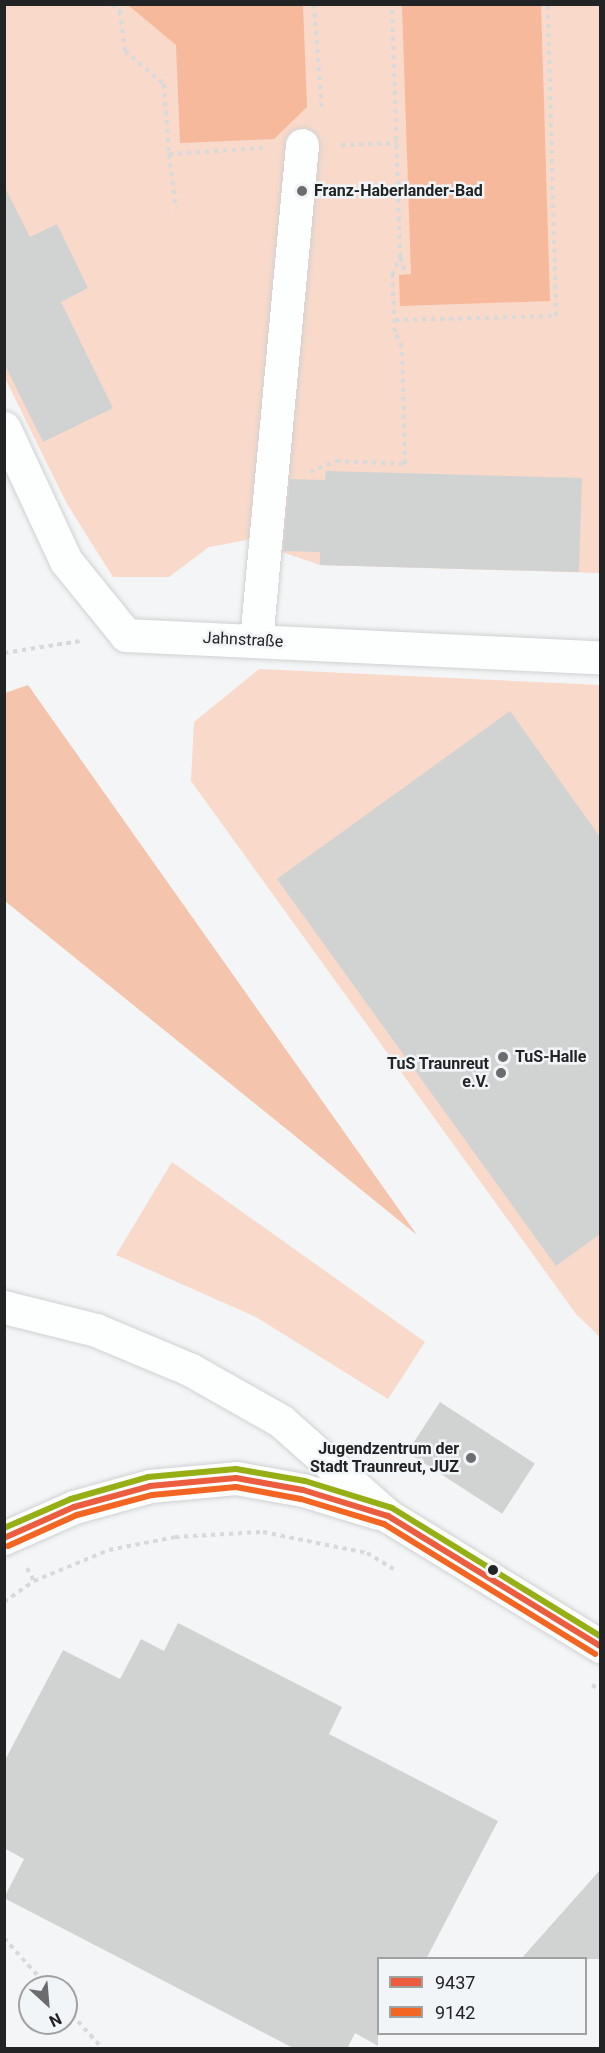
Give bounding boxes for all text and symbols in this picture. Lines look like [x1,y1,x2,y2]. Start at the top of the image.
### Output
place label: Franz-Haberlander-Bad [314,181,483,201]
marker: Franz-Haberlander-Bad [295,184,309,198]
street label: Jahnstraße [202,628,284,652]
place label: TuS-Halle [515,1047,586,1067]
marker: TuS-Halle [496,1050,510,1064]
place label: TuS Traunreut e.V. [387,1054,489,1092]
marker: TuS Traunreut e.V. [494,1066,508,1080]
place label: Jugendzentrum der Stadt Traunreut, JUZ [309,1439,459,1477]
marker: Jugendzentrum der Stadt Traunreut, JUZ [464,1451,478,1465]
unlabelled marker [487,1564,499,1576]
legend [377,1957,587,2035]
text: 9437 [435,1972,475,1993]
north arrow [18,1975,78,2035]
text: 9142 [435,2002,475,2023]
text: N [46,2009,64,2031]

